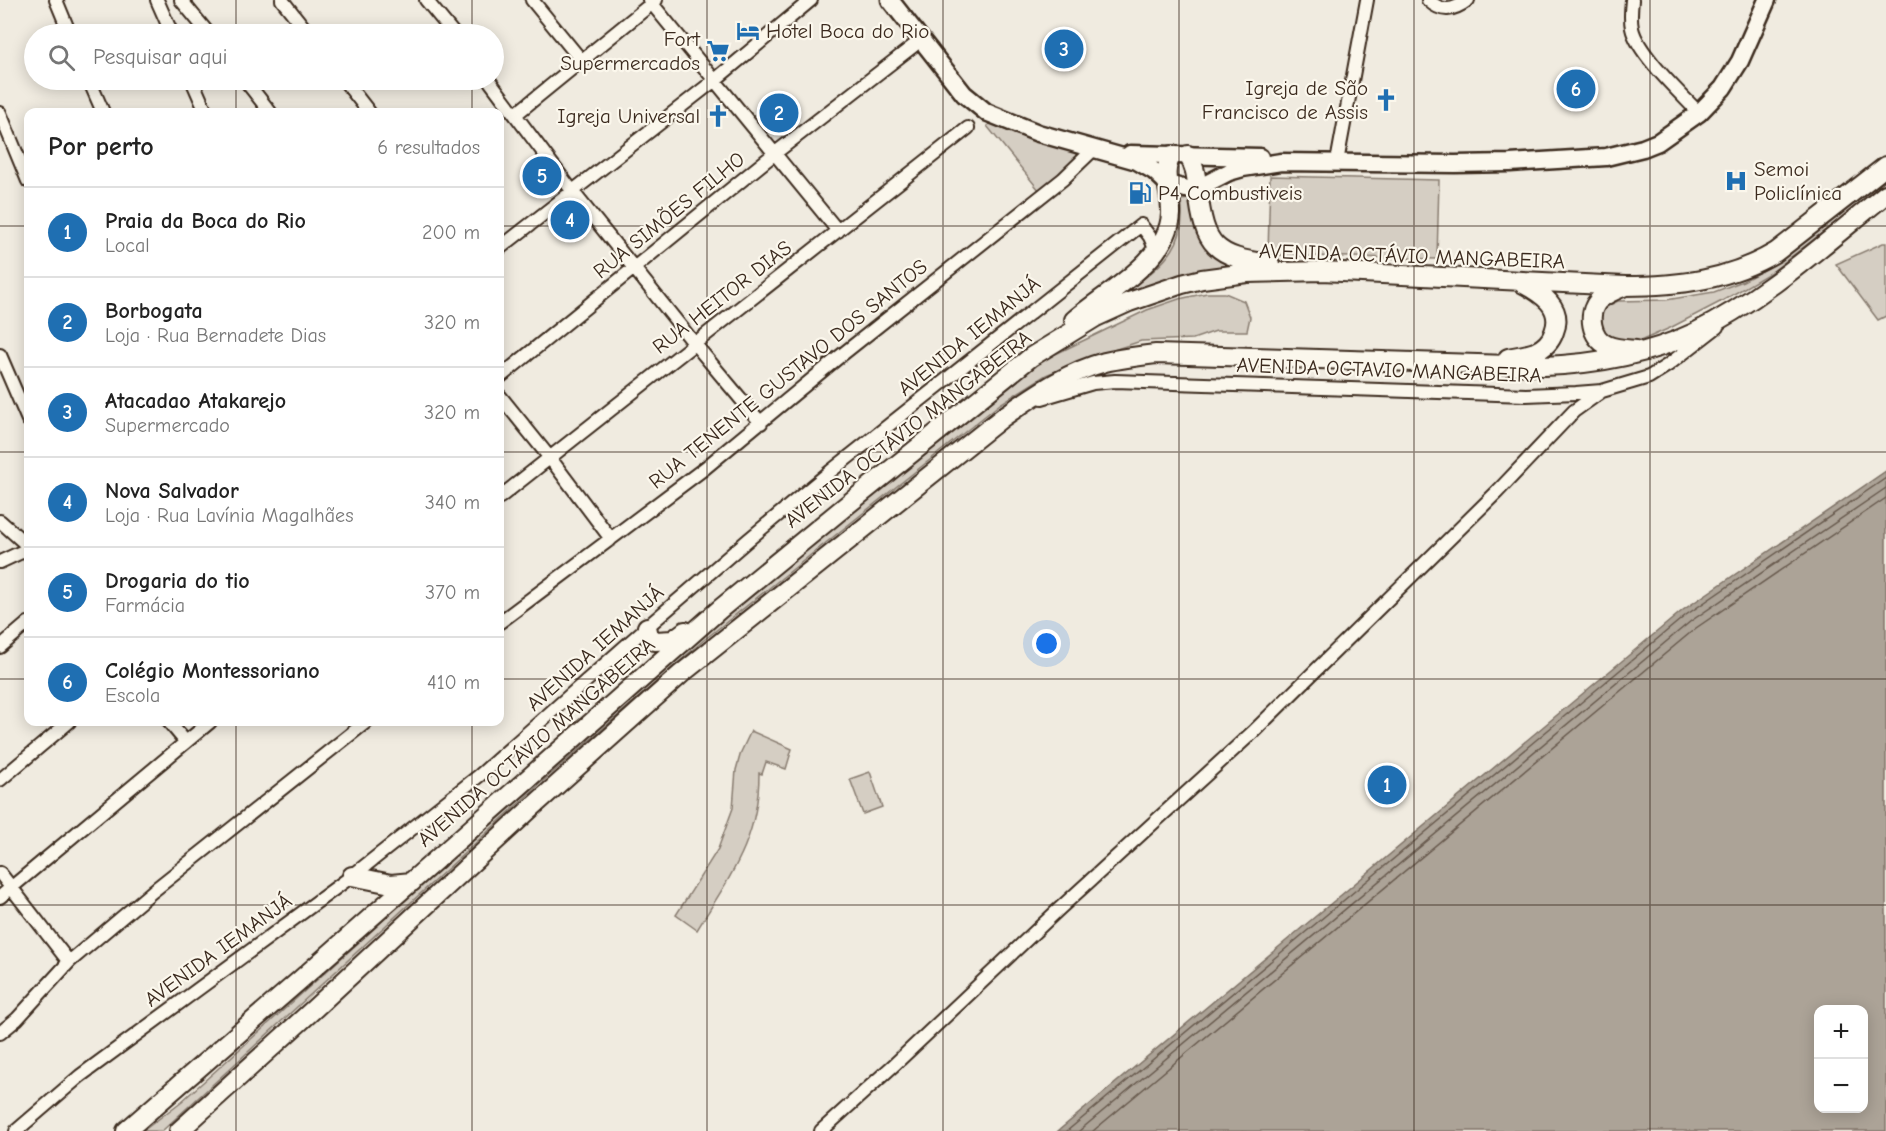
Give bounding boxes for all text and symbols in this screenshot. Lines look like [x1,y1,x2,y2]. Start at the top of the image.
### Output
hotel icon: Hotel Boca do Rio [735,18,761,44]
place label: Hotel Boca do Rio [766,19,929,43]
search box [24,24,504,90]
pin: 3 [1044,26,1084,72]
place label: Fort Supermercados [560,27,701,75]
supermarket icon: Fort Supermercados [705,38,731,64]
icon: search [45,41,78,74]
text: Pesquisar aqui [93,44,228,70]
pin: 6 [1556,66,1596,112]
place label: Igreja de São Francisco de Assis [1202,76,1368,124]
church icon: Igreja de São Francisco de Assis [1373,87,1399,113]
pin: 2 [760,90,798,136]
church icon: Igreja Universal [705,103,731,129]
place label: Igreja Universal [557,104,700,128]
text: Por perto [48,132,154,162]
text: 6 resultados [377,136,480,159]
street label: RUA SIMÕES FILHO [589,147,749,283]
pin: 5 [522,154,562,198]
place label: Semoi Policlínica [1754,157,1842,205]
hospital icon: Semoi Policlínica [1723,168,1749,194]
fuel station icon: P4 Combustiveis [1127,180,1153,206]
place label: P4 Combustiveis [1158,181,1302,205]
pin: 4 [550,198,590,242]
text: Praia da Boca do Rio [105,208,306,234]
text: 1 [64,221,71,244]
text: 200 m [422,221,480,244]
text: Local [105,234,150,257]
street label: RUA HEITOR DIAS [648,235,796,359]
street label: AVENIDA OCTÁVIO MANGABEIRA [1259,239,1565,273]
street label: RUA TENENTE GUSTAVO DOS SANTOS [644,254,932,494]
street label: AVENIDA IEMANJÁ [893,271,1045,401]
text: Borbogata [105,298,203,324]
text: 2 [63,311,72,334]
text: 320 m [424,311,480,334]
text: Loja · Rua Bernadete Dias [105,324,326,347]
street label: AVENIDA OCTÁVIO MANGABEIRA [780,325,1036,533]
street label: AVENIDA OCTAVIO MANGABEIRA [1236,353,1542,387]
text: Atacadao Atakarejo [105,388,286,414]
text: 3 [63,401,72,424]
text: 320 m [424,401,480,424]
text: Supermercado [105,414,230,437]
text: Nova Salvador [105,478,239,504]
text: 4 [63,491,72,514]
text: 340 m [425,491,480,514]
text: Loja · Rua Lavínia Magalhães [105,504,353,527]
text: Drogaria do tio [105,568,250,594]
street label: AVENIDA IEMANJÁ [522,580,668,716]
text: 5 [62,581,73,604]
text: 370 m [425,581,480,604]
text: Farmácia [105,594,185,617]
your location [1032,629,1061,658]
street label: AVENIDA OCTÁVIO MANGABEIRA [413,633,659,851]
text: Colégio Montessoriano [105,658,320,684]
text: 6 [62,671,73,694]
text: 410 m [427,671,480,694]
text: Escola [105,684,160,707]
pin: 1 [1368,762,1406,808]
street label: AVENIDA IEMANJÁ [140,889,296,1011]
map controls [1814,1005,1868,1113]
button: + [1814,1005,1868,1059]
button: − [1814,1059,1868,1113]

